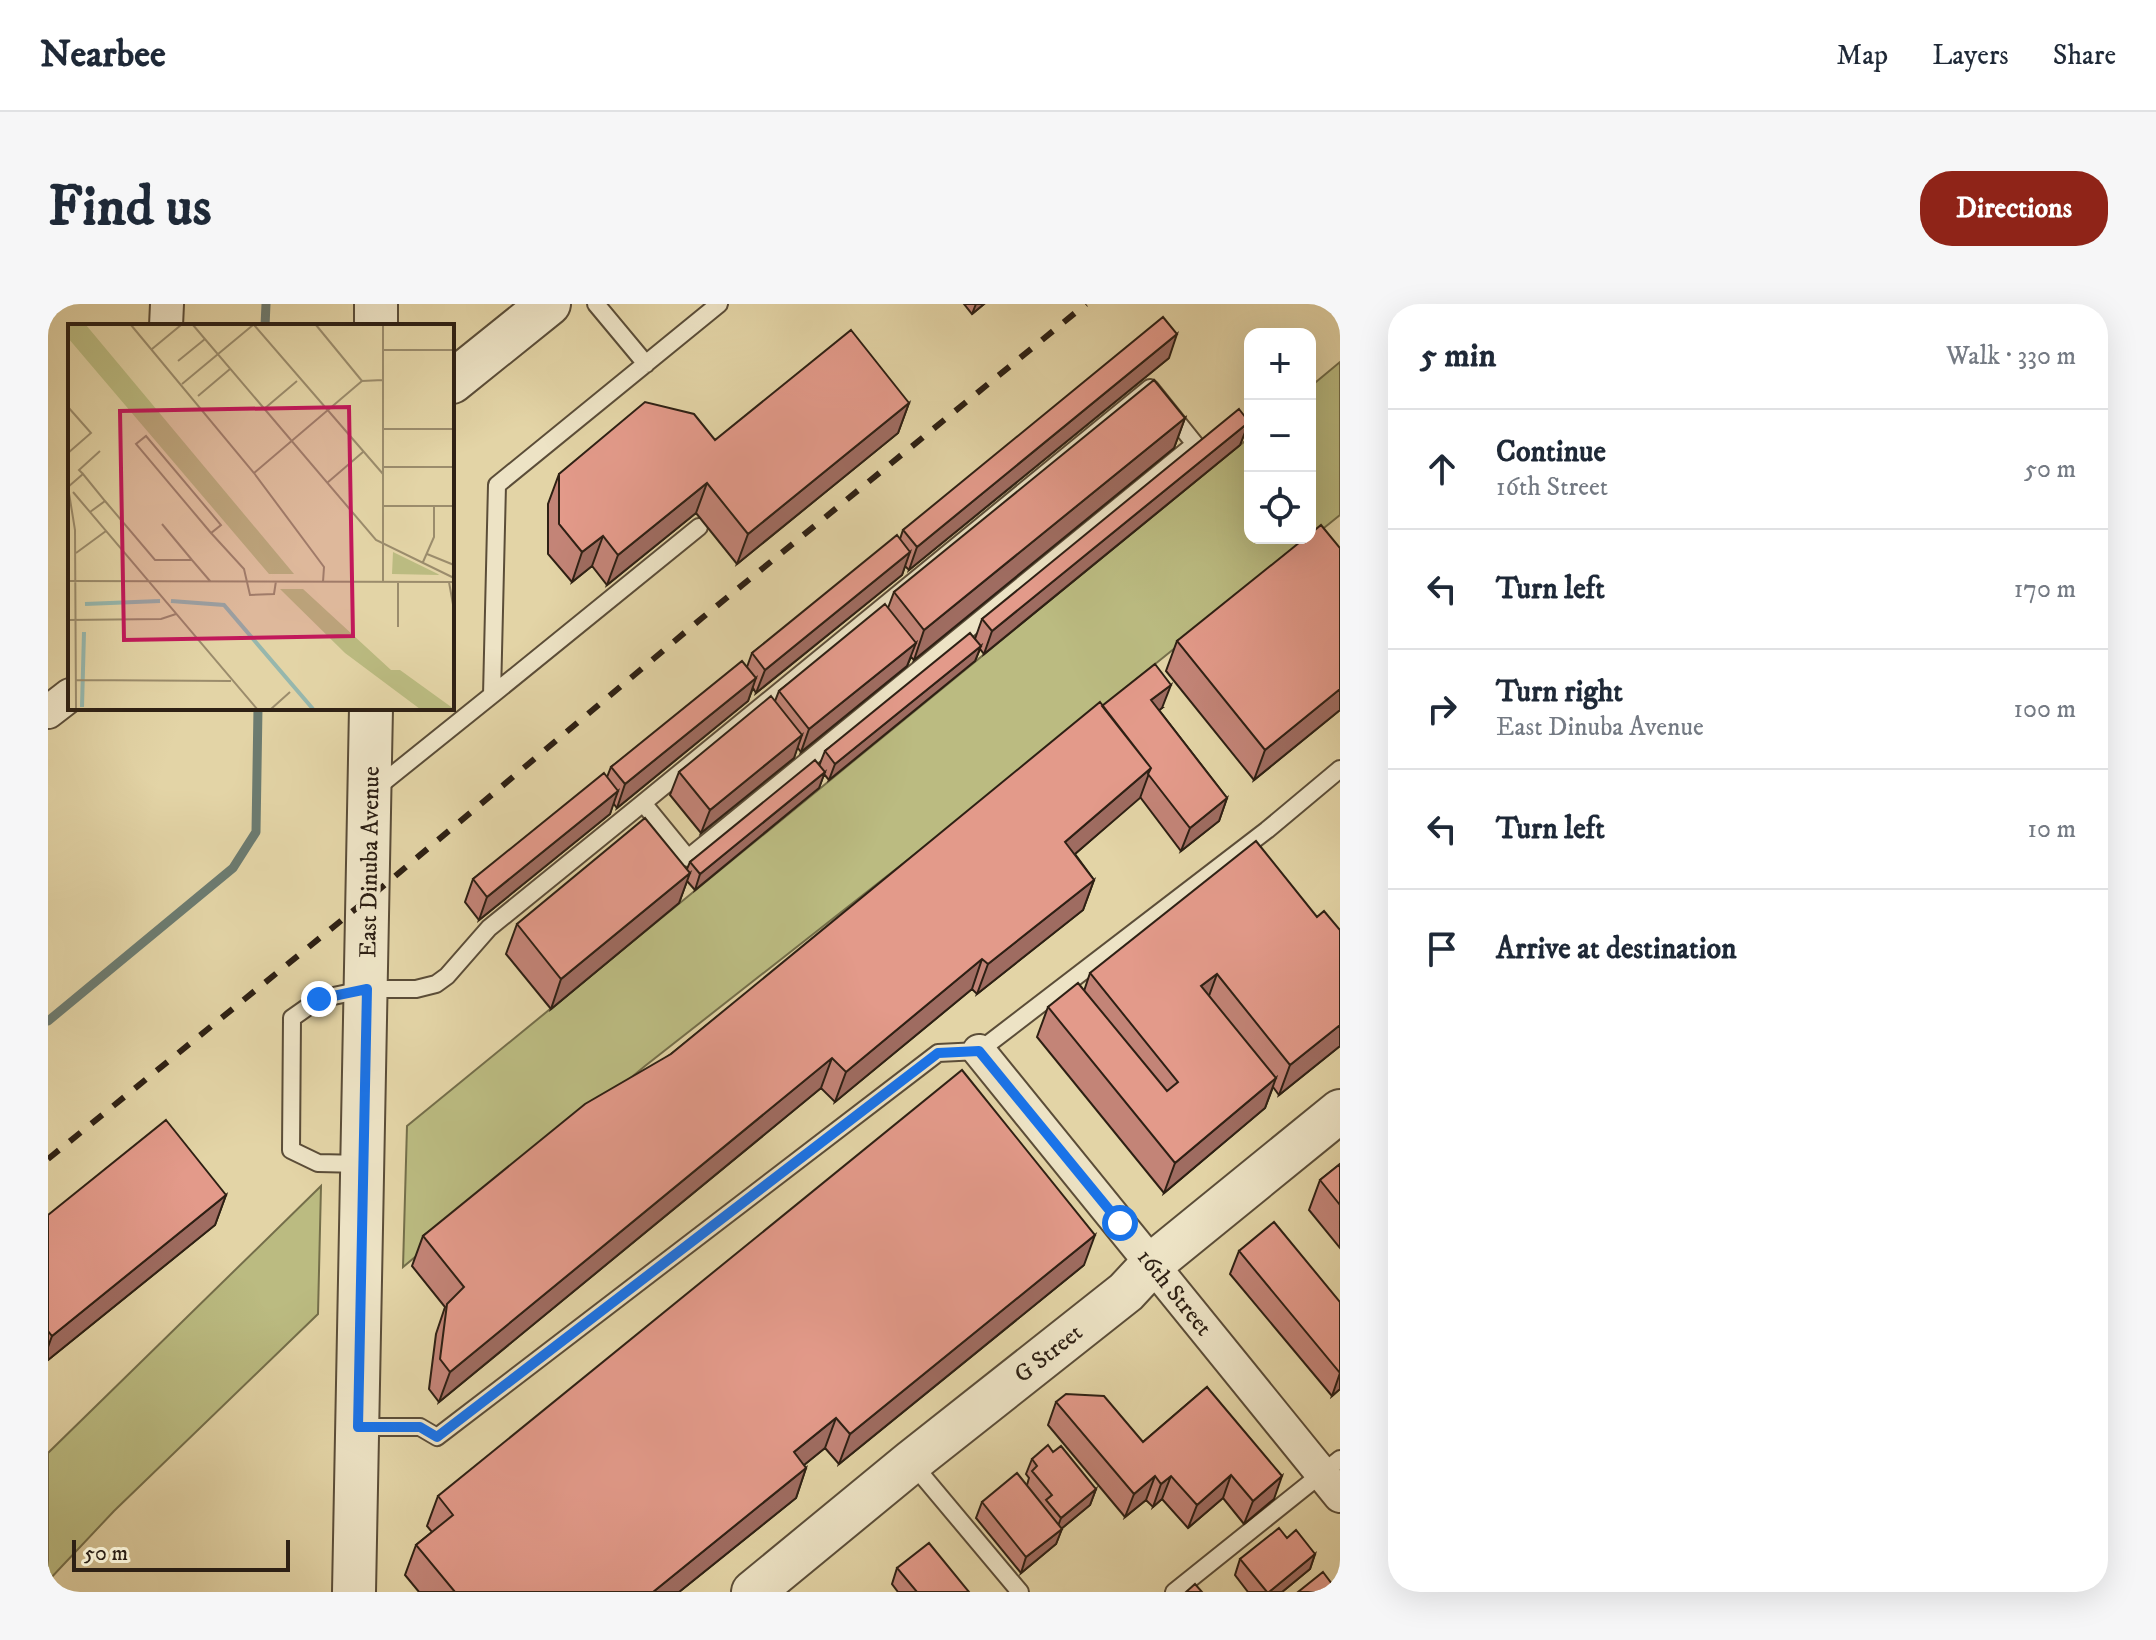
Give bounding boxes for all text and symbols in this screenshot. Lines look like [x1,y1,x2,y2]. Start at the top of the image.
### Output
text: Nearbee [40,31,166,79]
text: Map [1837,38,1888,73]
text: Layers [1932,38,2009,73]
text: Share [2053,38,2116,73]
button: Directions [1920,171,2108,246]
text: Find us [48,173,212,243]
inset map [68,324,454,710]
map controls [1244,328,1316,544]
button: + [1244,328,1316,400]
text: 5 min [1420,335,1496,377]
text: Walk · 330 m [1946,340,2076,373]
button: − [1244,400,1316,472]
text: Continue [1496,434,1606,471]
icon: ahead [1420,447,1464,491]
text: 50 m [2024,453,2076,486]
text: 16th Street [1496,471,1608,504]
button: locate [1244,472,1316,544]
icon: left [1420,567,1464,611]
text: Turn left [1496,571,1605,608]
text: 170 m [2014,573,2076,606]
text: Turn right [1496,674,1623,711]
icon: right [1420,687,1464,731]
text: 100 m [2013,693,2076,726]
text: East Dinuba Avenue [1496,711,1704,744]
street label: East Dinuba Avenue [353,766,387,958]
icon: left [1420,807,1464,851]
text: Turn left [1496,811,1605,848]
text: 10 m [2027,813,2076,846]
icon: arrive [1420,927,1464,971]
text: Arrive at destination [1496,931,1737,968]
route end [301,981,337,1017]
route start [1102,1205,1138,1241]
street label: 16th Street [1130,1243,1219,1342]
street label: G Street [1008,1318,1089,1390]
scale bar [72,1536,290,1572]
text: 50 m [84,1540,128,1567]

